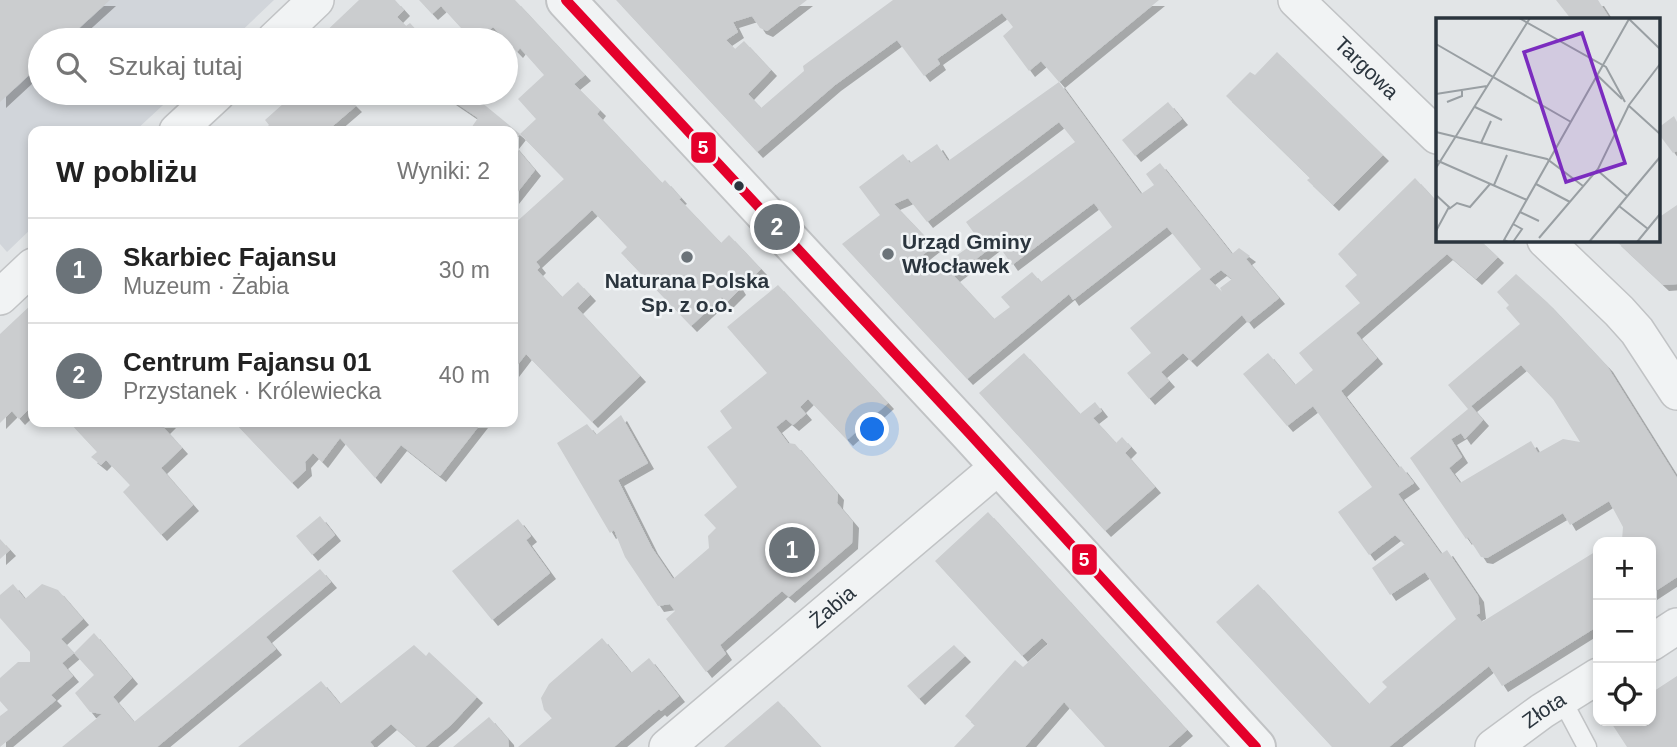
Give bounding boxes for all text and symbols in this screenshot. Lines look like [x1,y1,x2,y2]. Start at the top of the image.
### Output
inset map [1436,18,1660,242]
search box [28,28,518,105]
street label: Targowa [1330,32,1404,104]
icon: search [52,48,90,86]
text: Szukaj tutaj [108,51,242,81]
line badge: 5 [690,131,717,164]
text: 5 [698,137,709,158]
text: W pobliżu [56,155,198,188]
text: Wyniki: 2 [397,158,490,184]
unlabelled marker [732,179,746,193]
pin: 2 [754,201,800,253]
place label: Urząd Gminy Włocławek [902,230,1032,277]
text: Skarbiec Fajansu [123,242,337,272]
marker: Urząd Gminy Włocławek [880,246,896,262]
marker: Naturana Polska Sp. z o.o. [679,249,695,265]
text: 1 [73,257,85,283]
text: 30 m [439,257,490,283]
place label: Naturana Polska Sp. z o.o. [605,269,770,316]
text: Muzeum · Żabia [123,273,289,299]
text: Centrum Fajansu 01 [123,347,372,377]
text: 2 [73,362,85,388]
text: 40 m [439,362,490,388]
text: Przystanek · Królewiecka [123,378,381,404]
your location [855,412,889,446]
pin: 1 [769,524,815,576]
map controls [1593,537,1656,726]
button: + [1593,537,1656,600]
line badge: 5 [1071,543,1098,576]
text: 5 [1079,549,1090,570]
street label: Żabia [805,580,860,632]
button: − [1593,600,1656,663]
button: locate [1593,663,1656,726]
street label: Złota [1518,687,1570,732]

